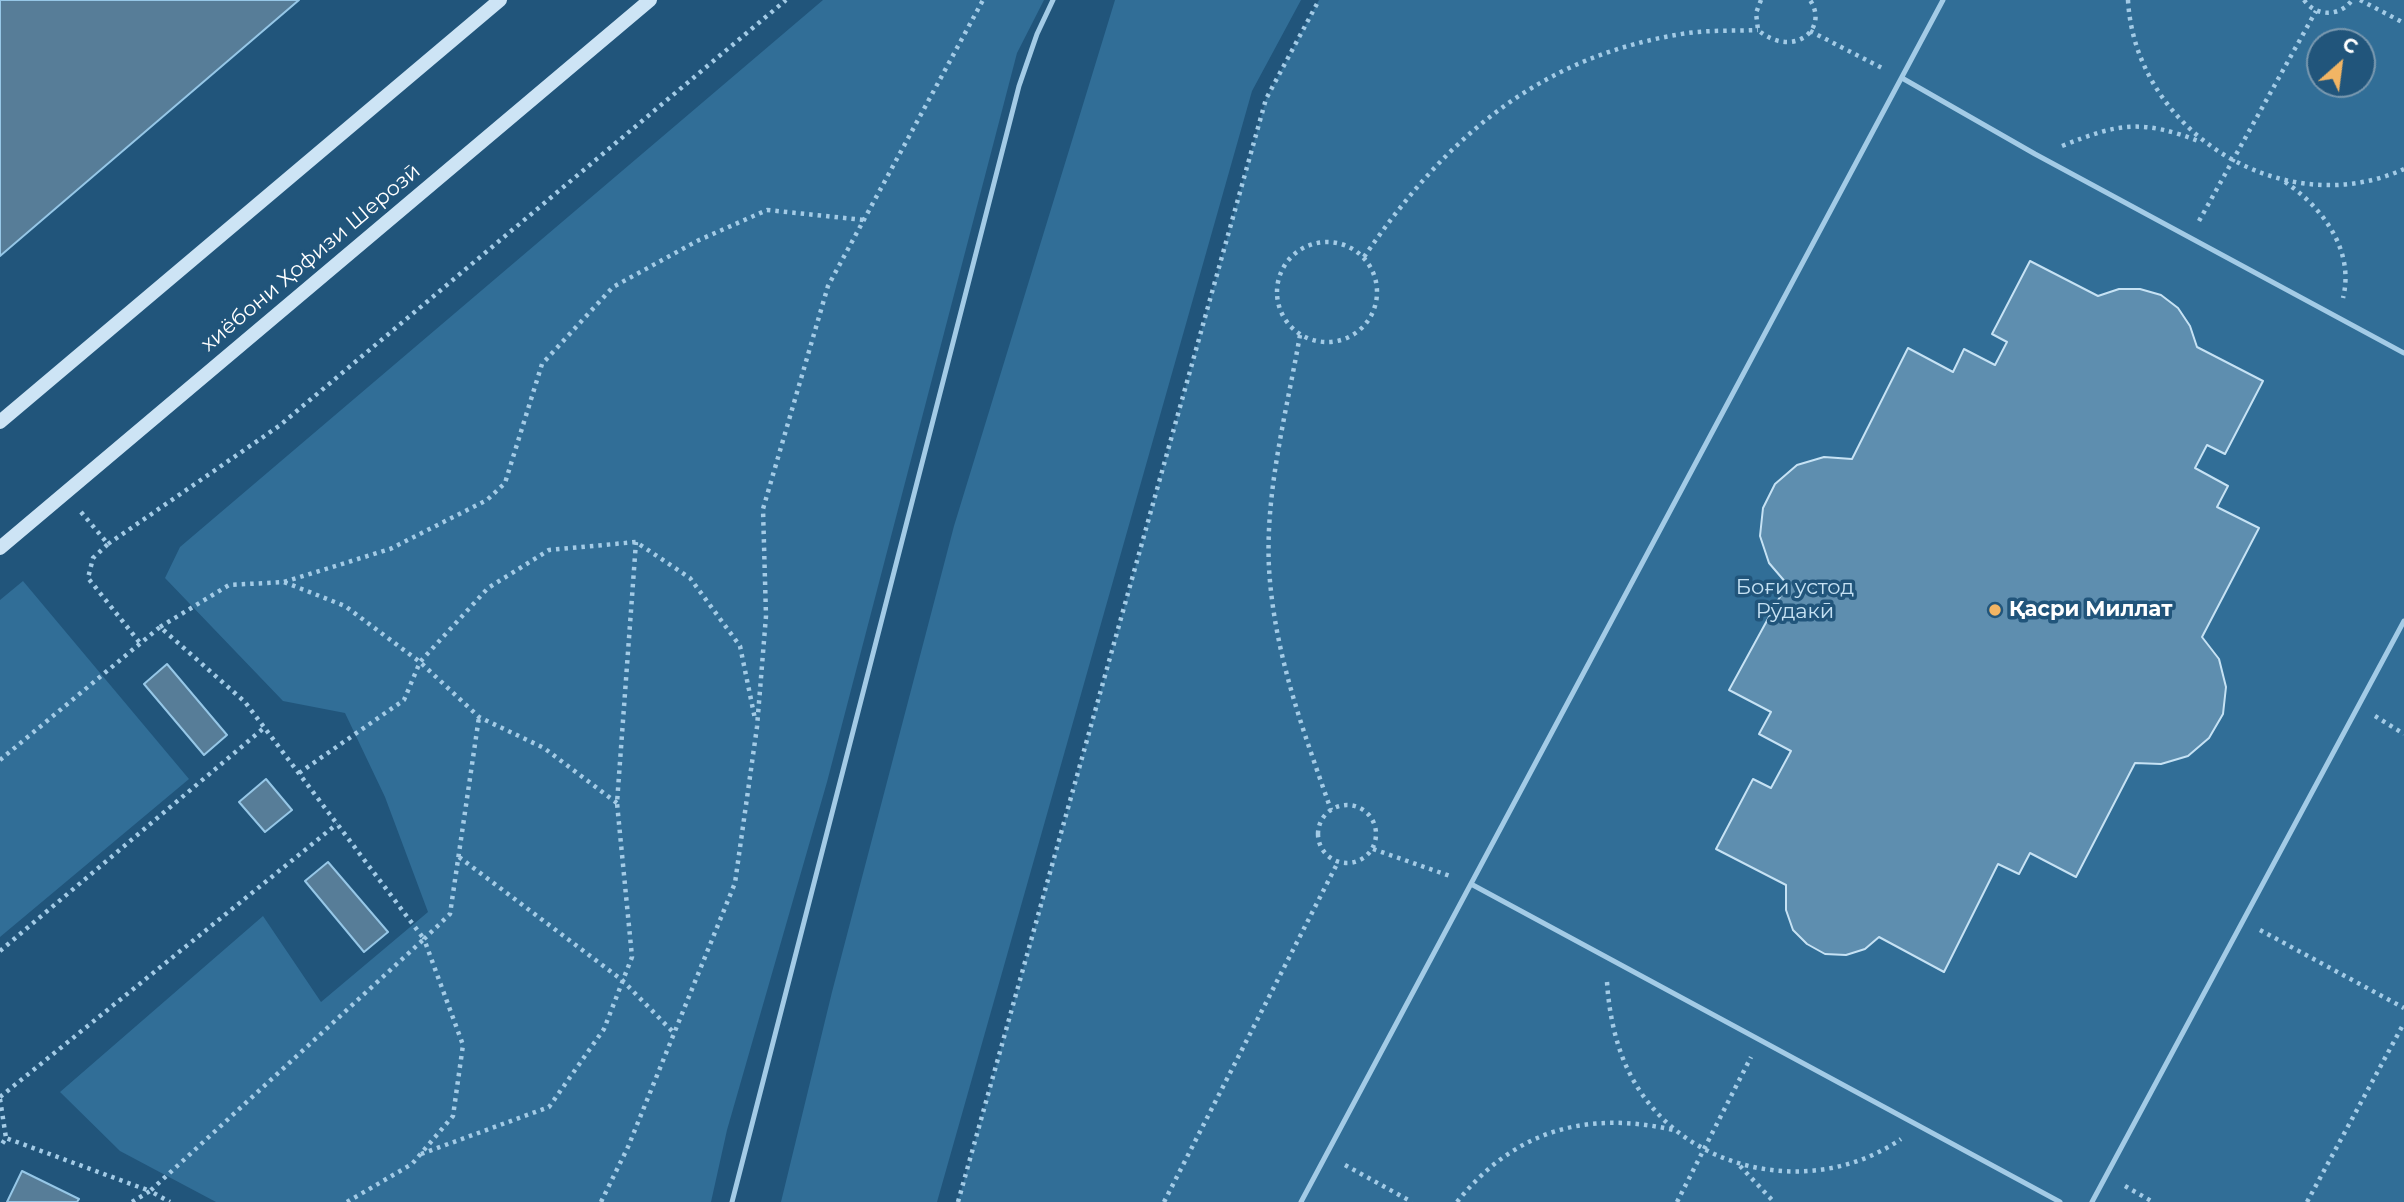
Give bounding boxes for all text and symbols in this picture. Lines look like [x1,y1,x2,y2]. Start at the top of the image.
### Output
north arrow [2306,28,2376,98]
text: С [2339,32,2362,59]
street label: хиёбони Ҳофизи Шерозӣ [196,159,426,357]
park label: Боғи устод Рӯдакӣ [1736,575,1854,625]
place label: Қасри Миллат [2009,597,2172,623]
marker: Қасри Миллат [1987,602,2003,618]

